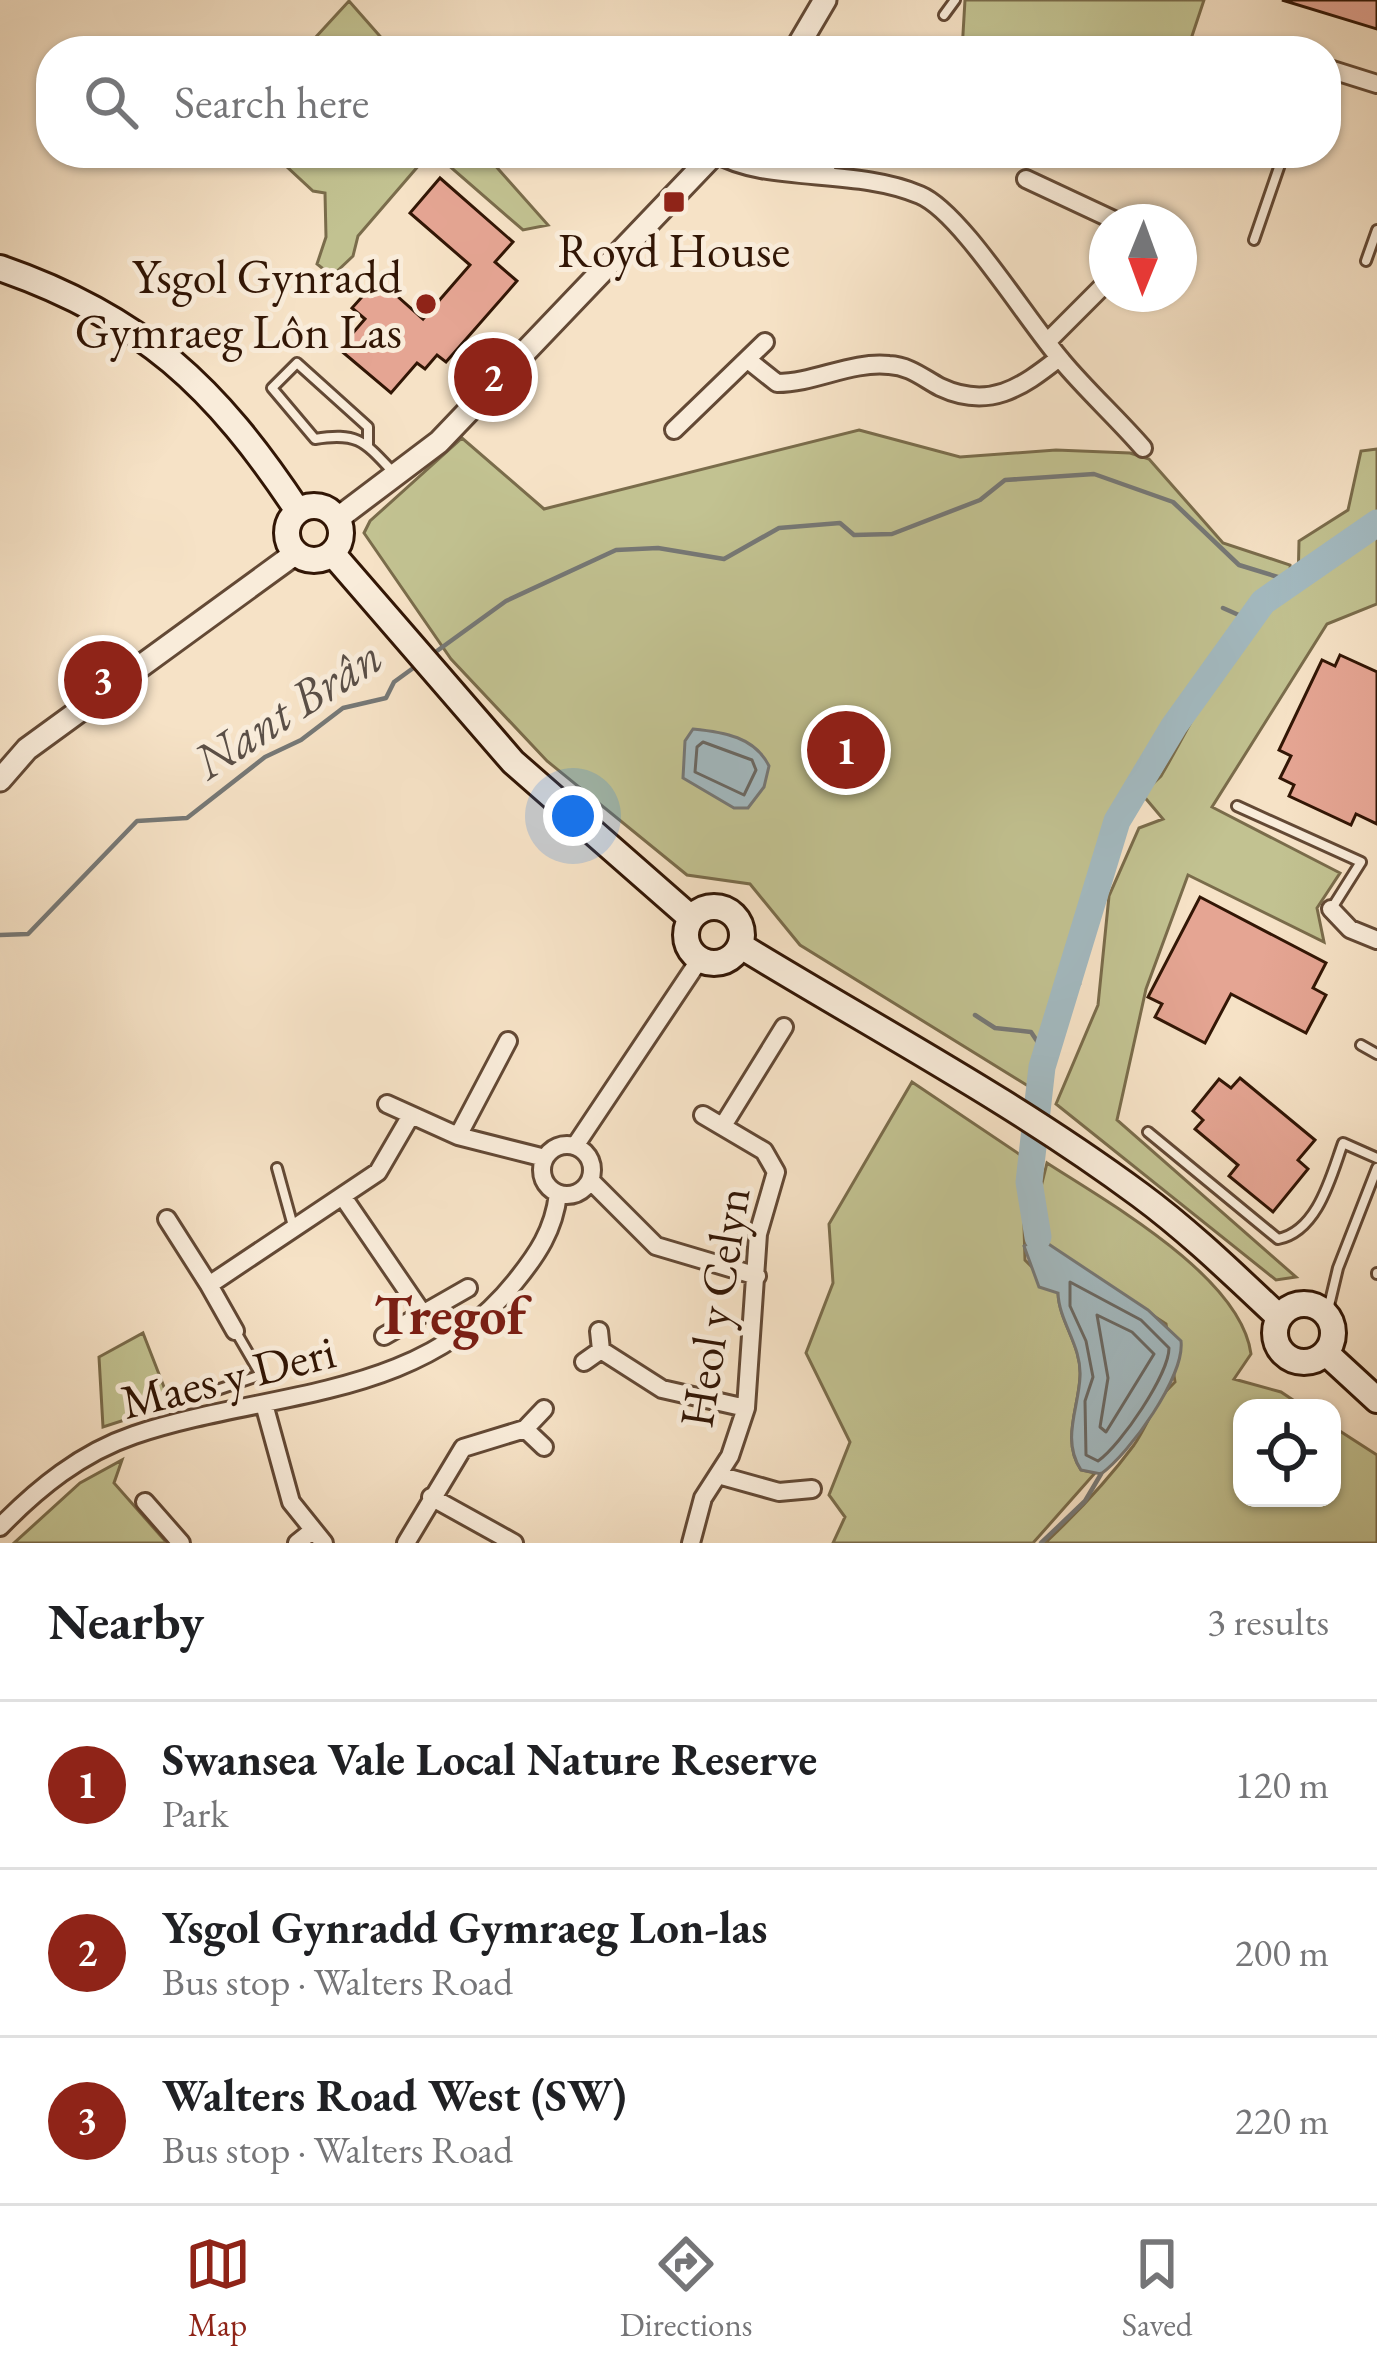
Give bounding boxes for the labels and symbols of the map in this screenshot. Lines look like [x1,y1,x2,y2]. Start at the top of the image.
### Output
marker: Royd House [661,189,687,215]
north arrow [1089,204,1197,312]
place label: Royd House [558,219,790,281]
place label: Ysgol Gynradd Gymraeg Lôn Las [75,245,403,362]
marker: Ysgol Gynradd Gymraeg Lôn Las [413,291,439,317]
pin: 2 [454,332,532,422]
water label: Nant Brân [179,622,394,794]
pin: 3 [64,635,142,725]
pin: 1 [807,705,885,795]
your location [543,786,603,846]
street label: Heol y Celyn [664,1182,764,1432]
district label: Tregof [374,1280,532,1350]
street label: Maes y Deri [114,1319,342,1433]

